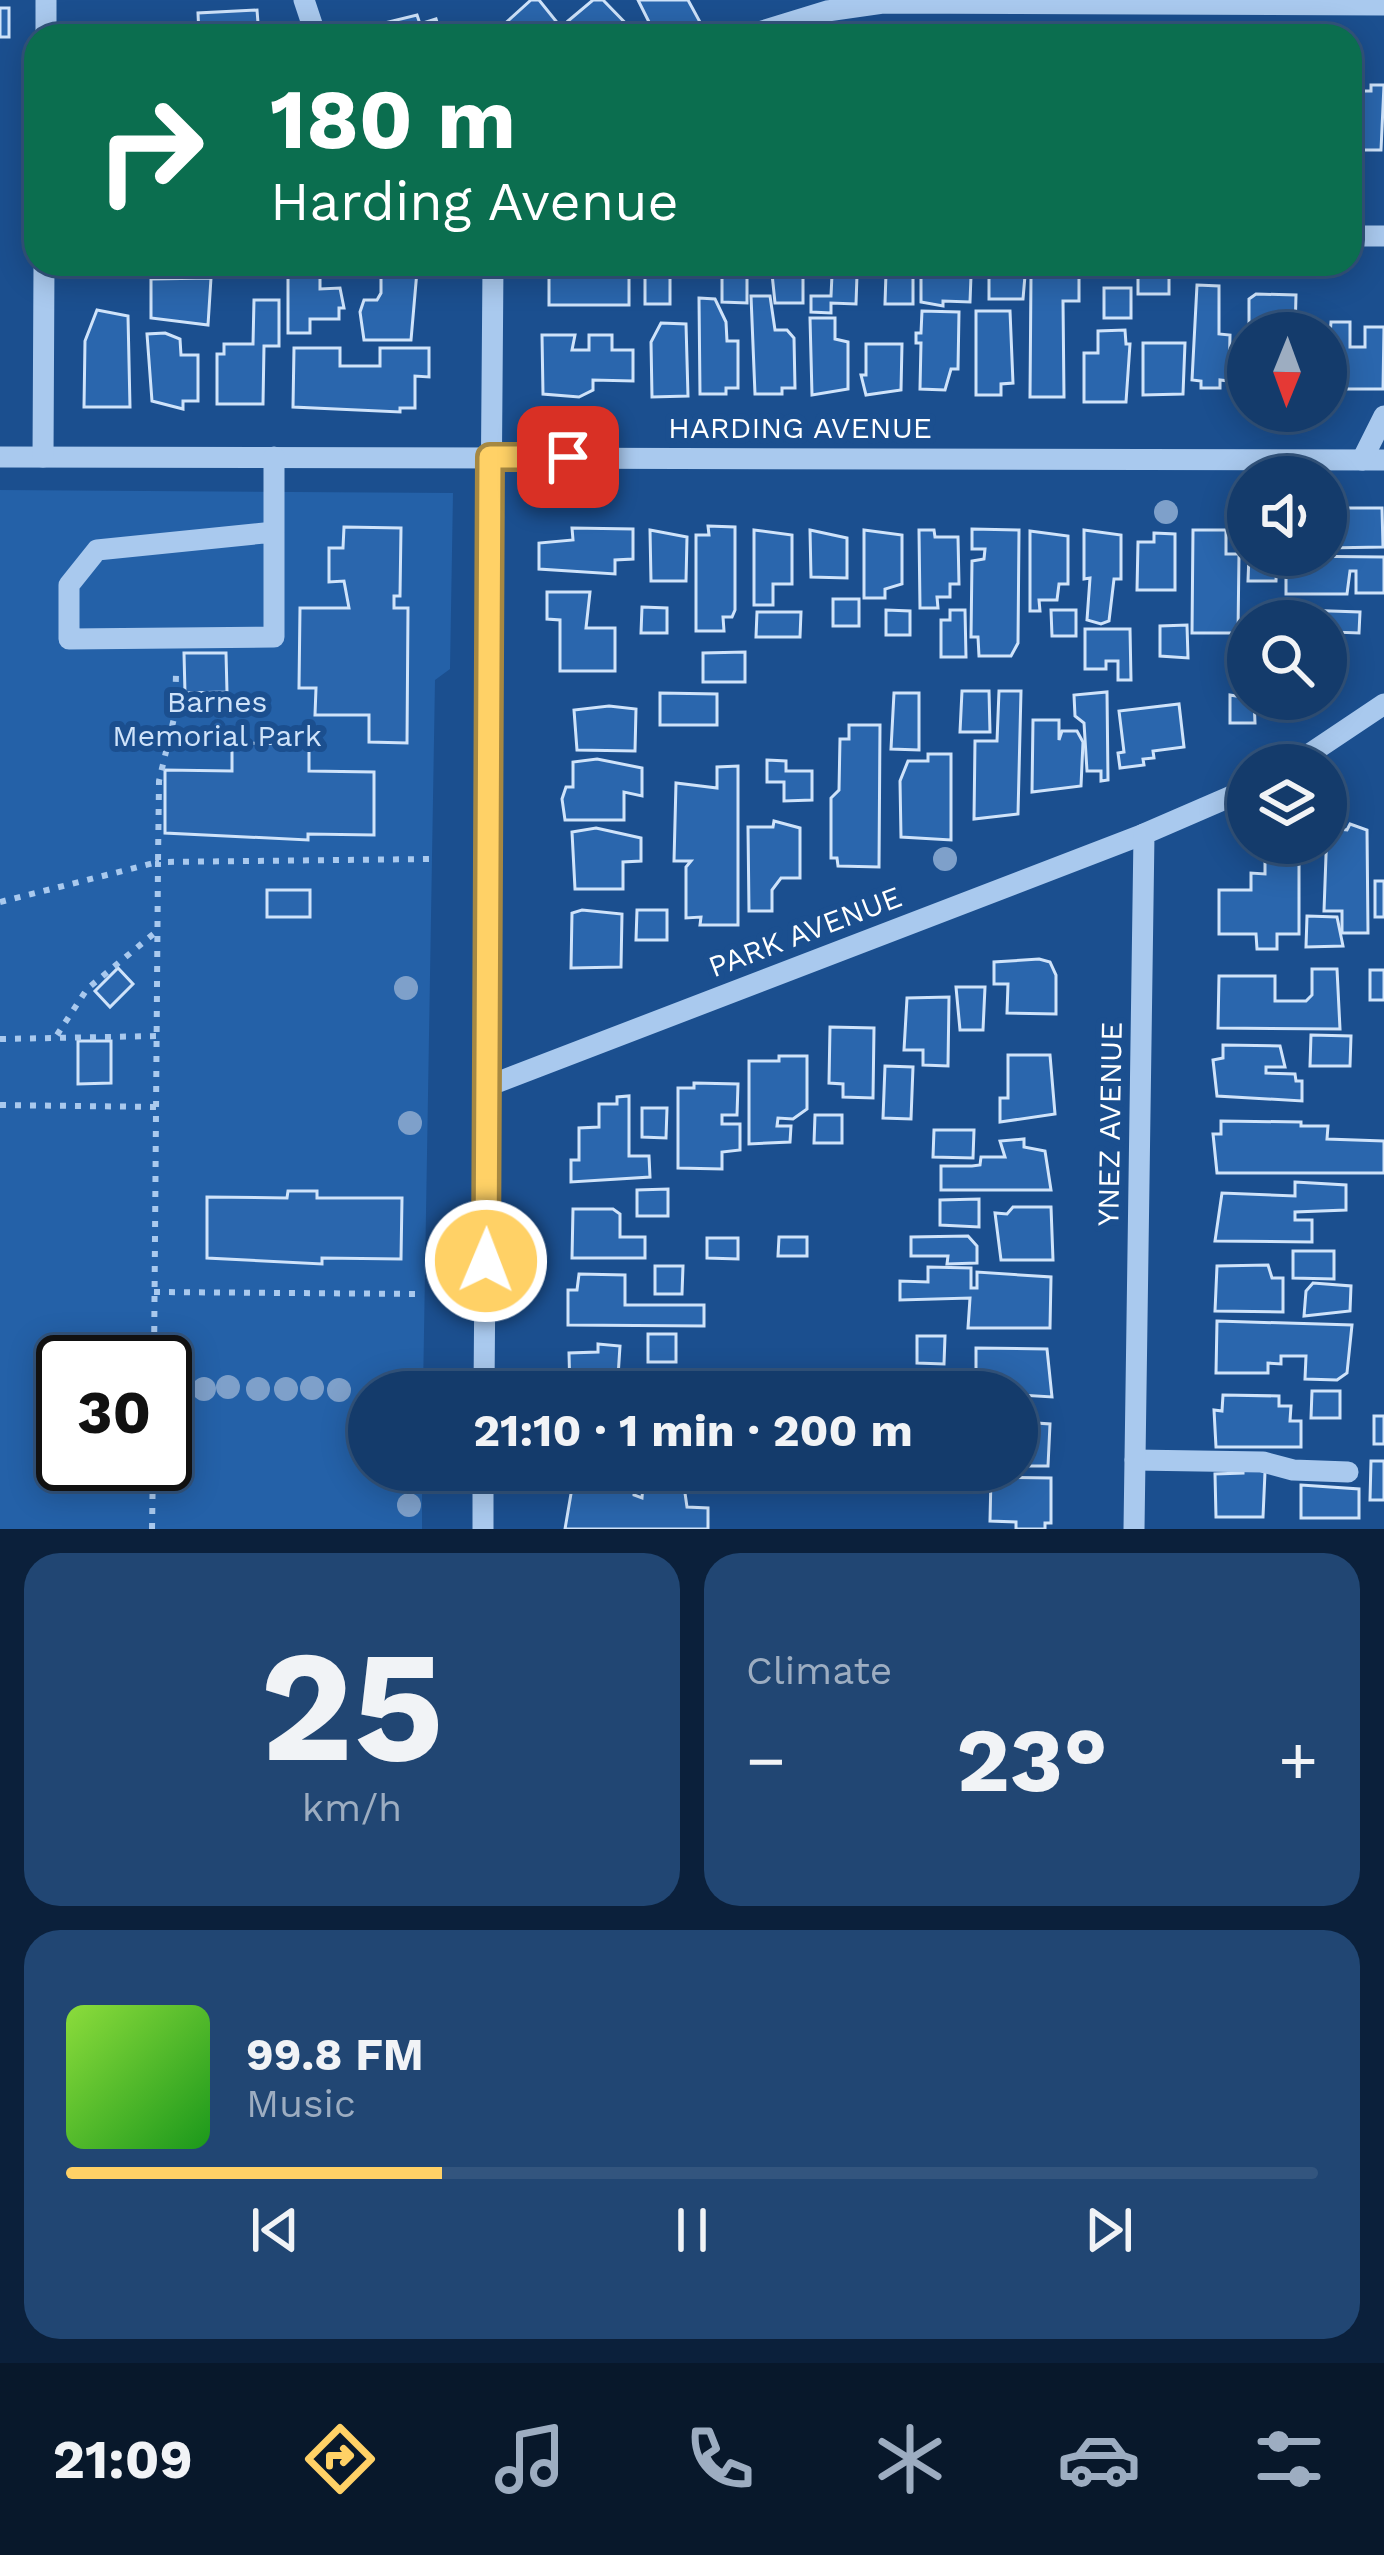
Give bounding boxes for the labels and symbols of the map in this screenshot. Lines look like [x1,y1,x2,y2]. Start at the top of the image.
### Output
north arrow [1227,312,1347,432]
pin [517,406,619,508]
street label: HARDING AVENUE [668,410,932,445]
park label: Barnes Memorial Park [112,684,322,753]
street label: PARK AVENUE [703,879,906,984]
street label: YNEZ AVENUE [1090,1021,1129,1227]
position arrow [423,1198,549,1324]
speed limit sign: 30 [36,1335,192,1491]

